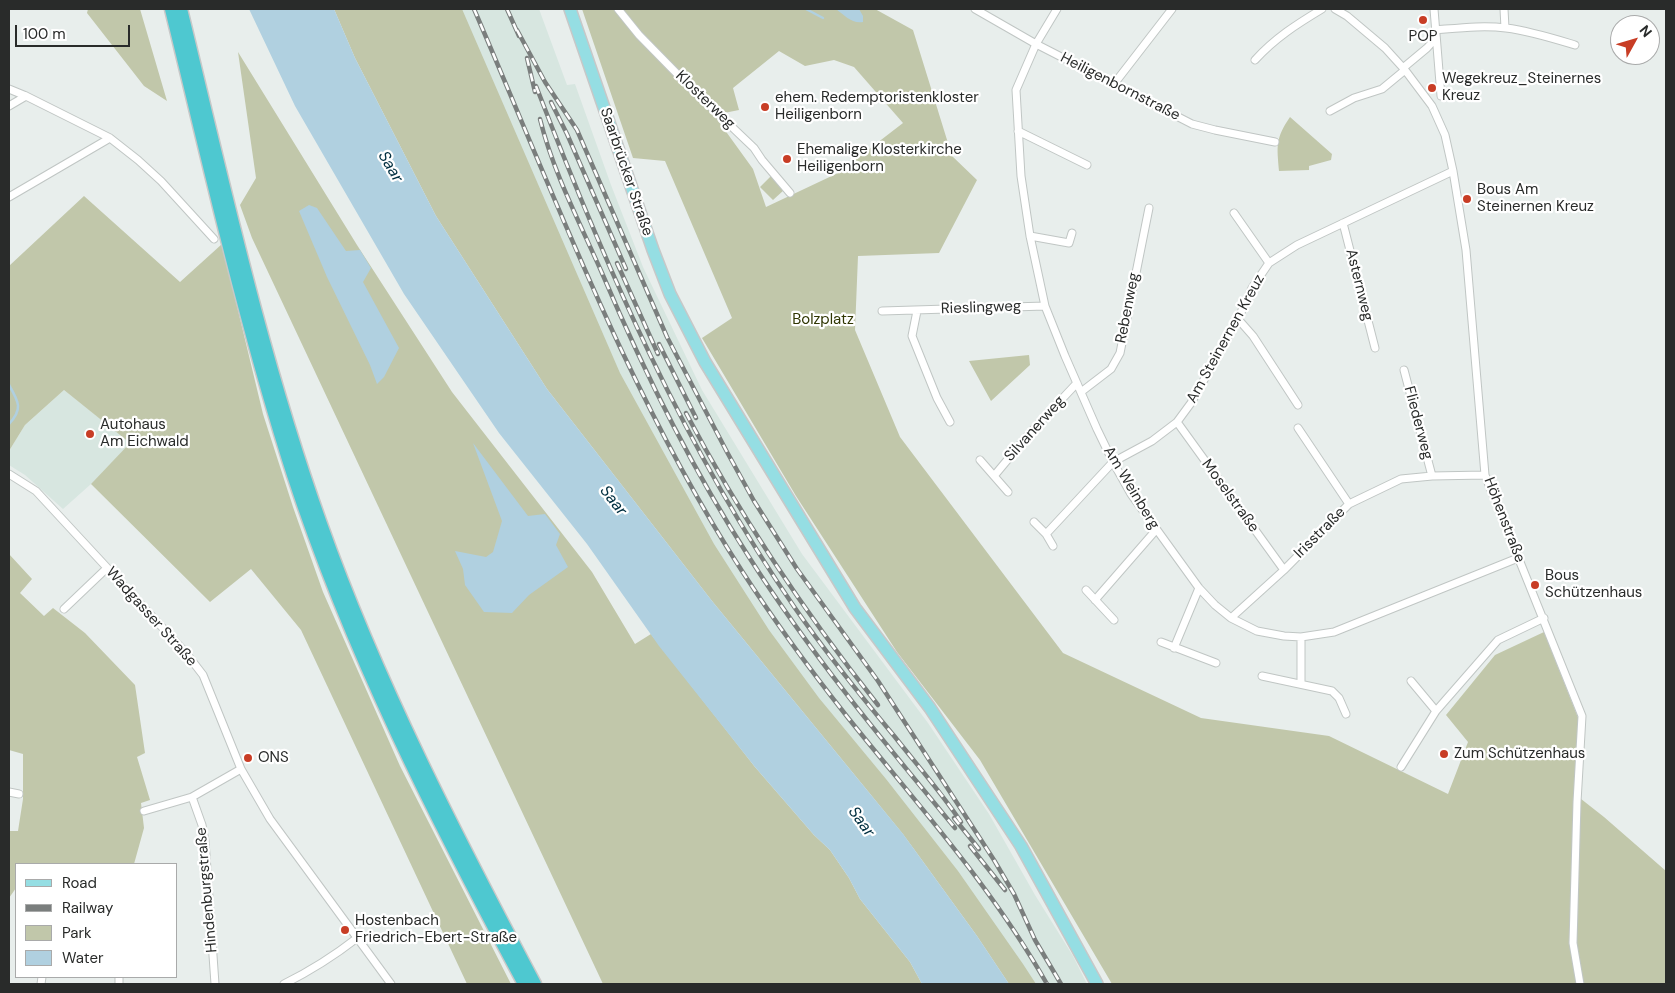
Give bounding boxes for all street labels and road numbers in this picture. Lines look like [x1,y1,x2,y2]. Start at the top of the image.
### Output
street label: Heiligenbornstraße [1057,49,1183,125]
street label: Klosterweg [671,67,739,133]
street label: Saarbrücker Straße [596,106,656,238]
street label: Asternweg [1341,247,1377,323]
street label: Rebenweg [1112,271,1144,345]
street label: Am Steinernen Kreuz [1183,272,1269,406]
street label: Rieslingweg [940,298,1022,318]
street label: Fliederweg [1400,384,1436,462]
street label: Silvanerweg [1001,393,1069,465]
street label: Am Weinberg [1099,443,1163,533]
street label: Moselstraße [1197,456,1263,536]
street label: Höhenstraße [1479,475,1529,565]
street label: Irisstraße [1291,504,1349,562]
street label: Wadgasser Straße [102,564,200,670]
street label: Hindenburgstraße [193,827,221,953]

